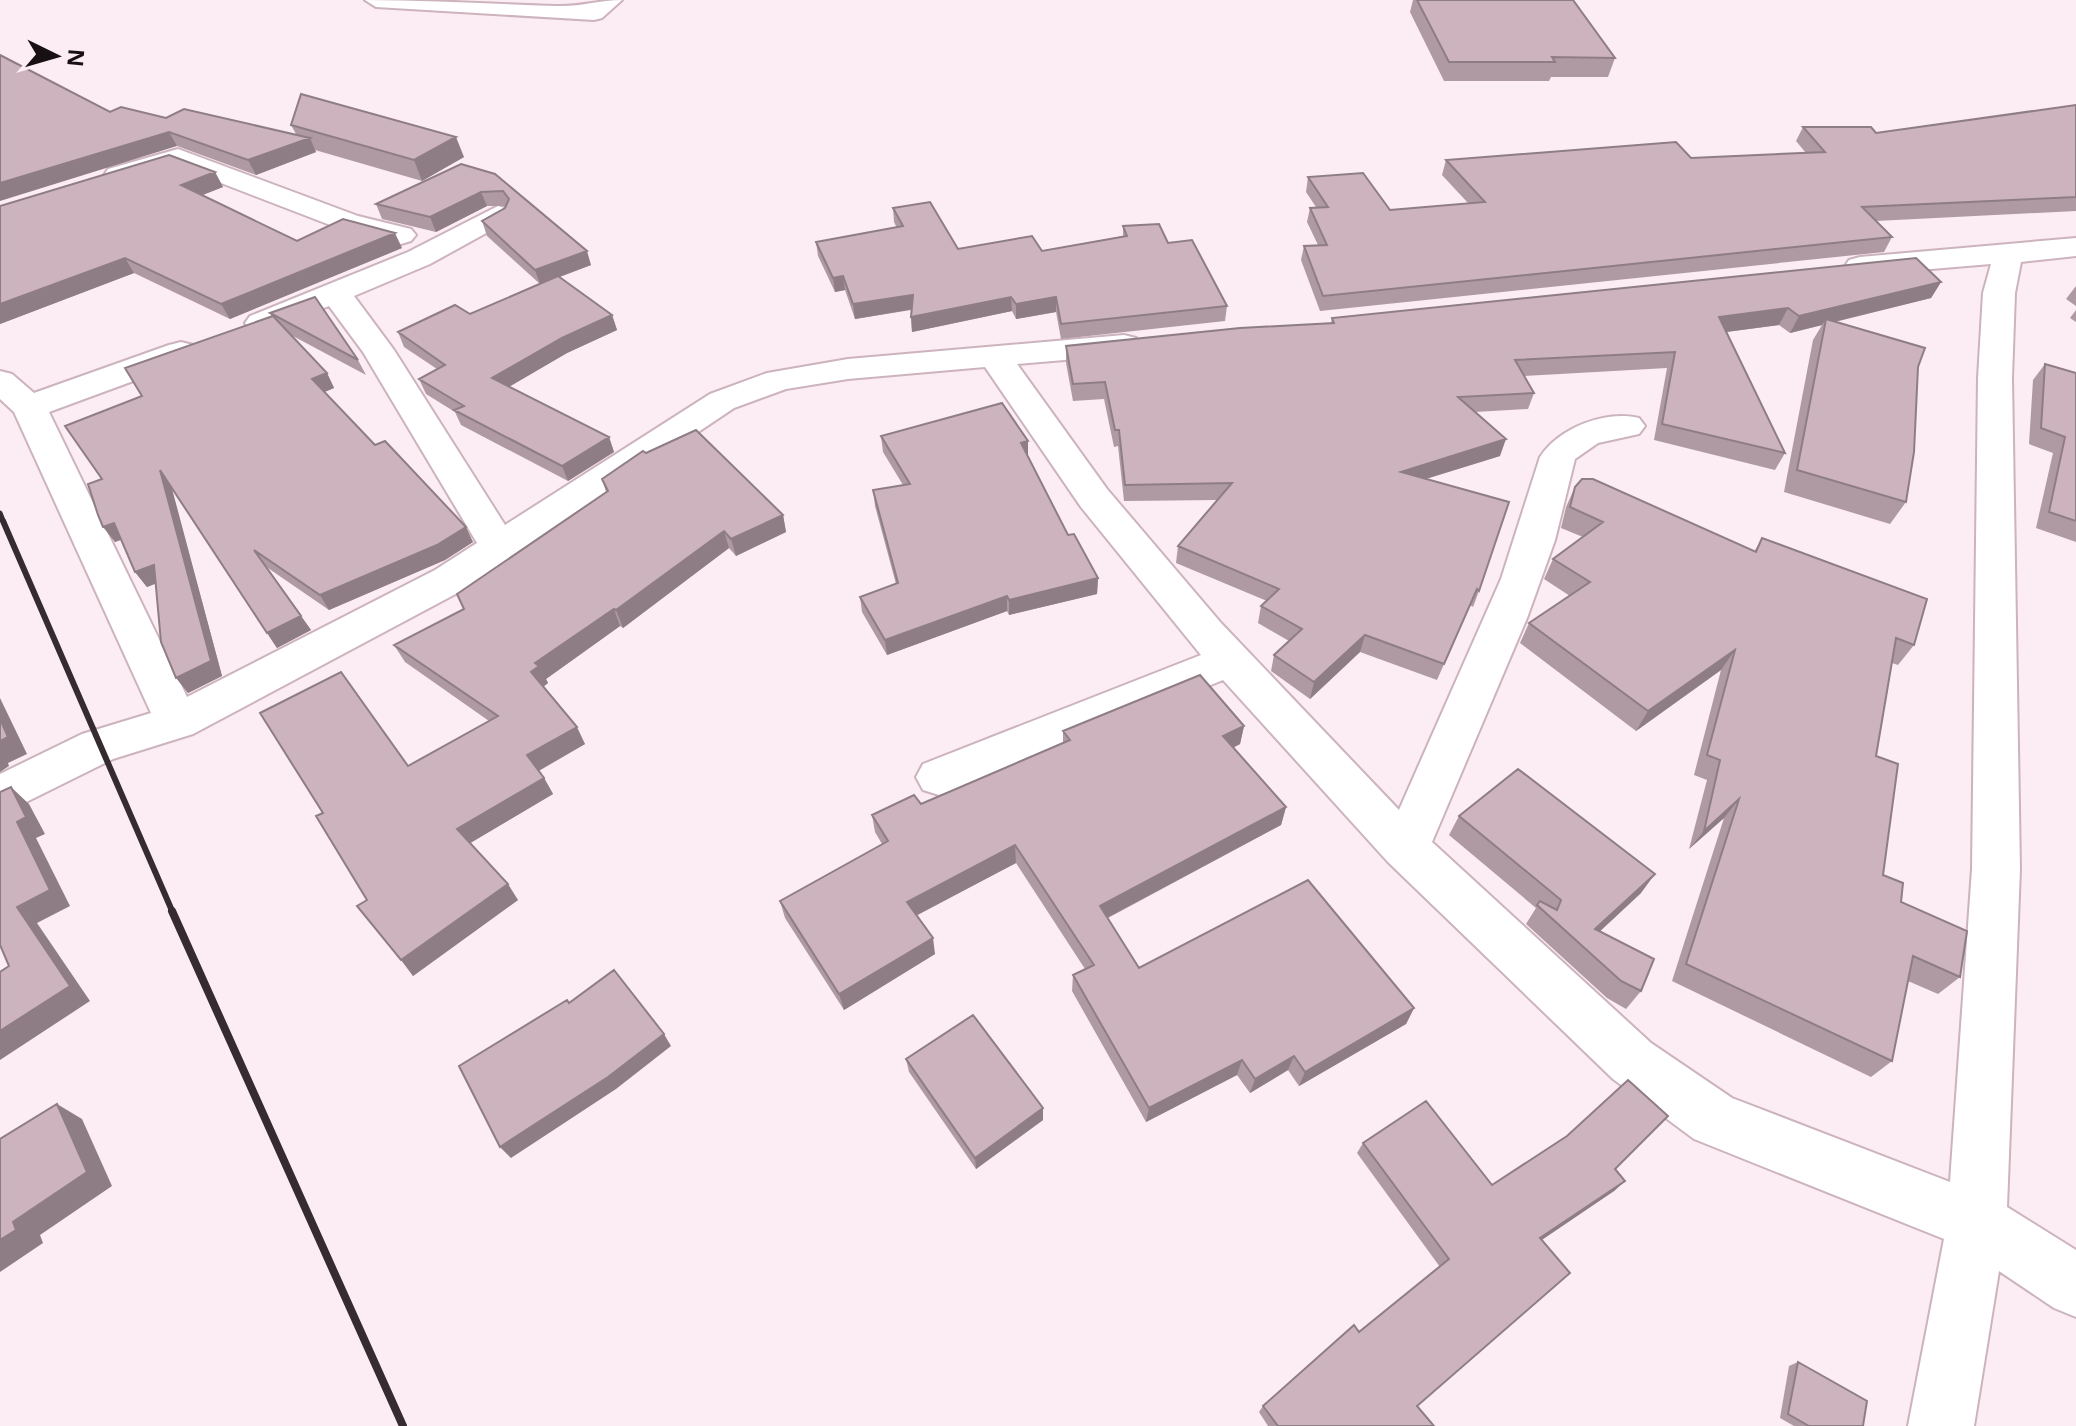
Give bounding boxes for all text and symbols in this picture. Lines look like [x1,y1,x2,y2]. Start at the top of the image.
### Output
north arrow [16,16,96,96]
text: N [61,48,93,68]

